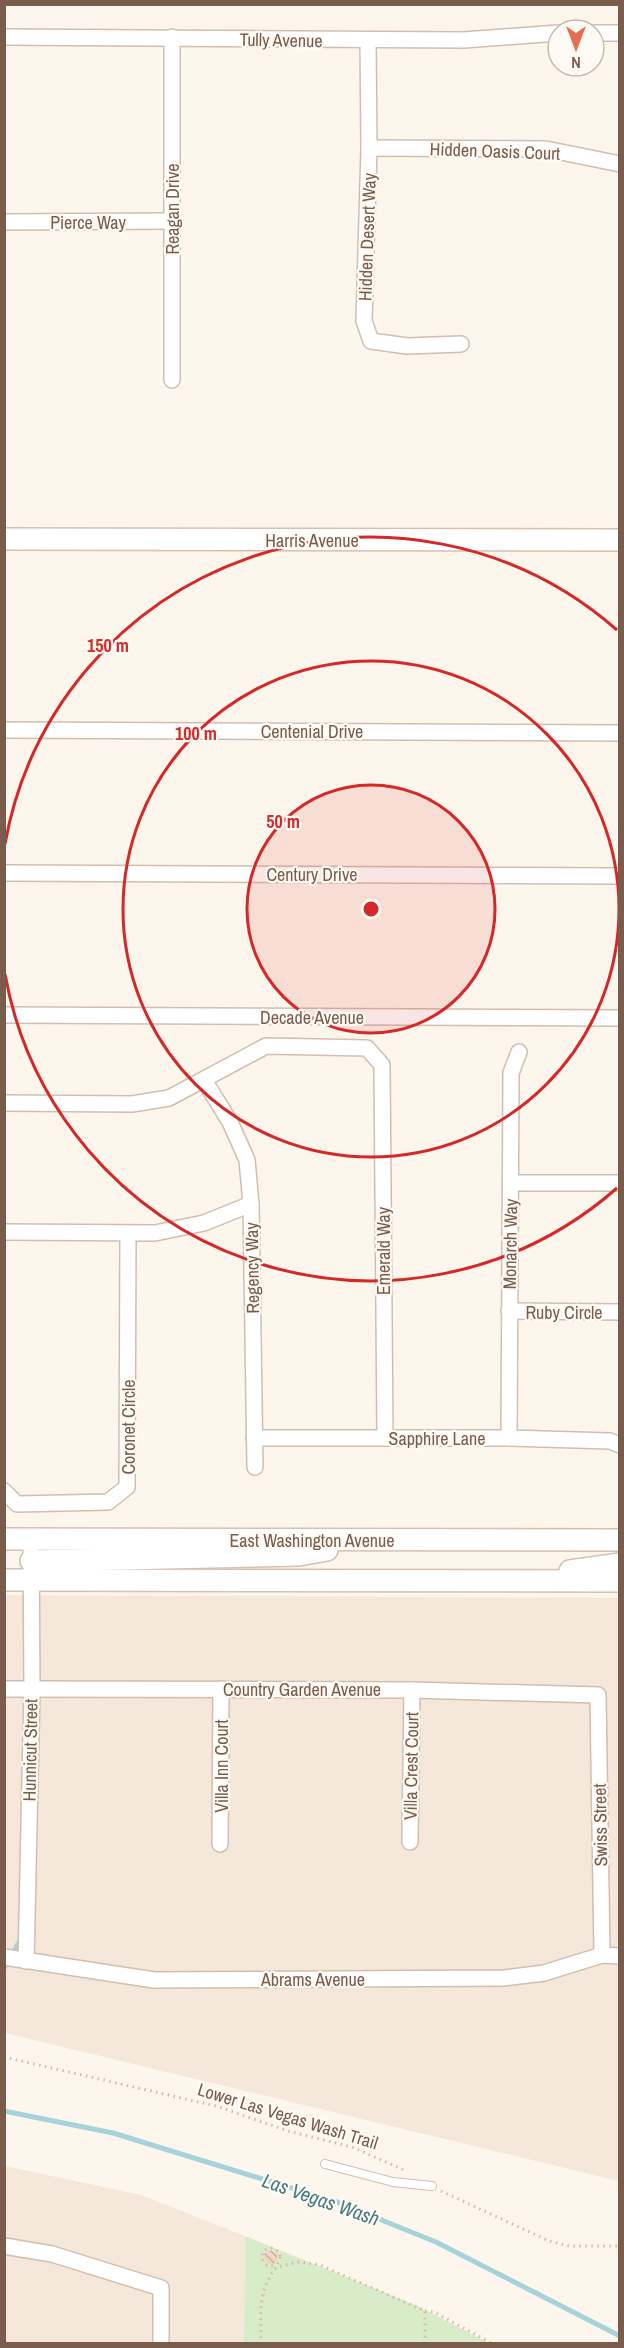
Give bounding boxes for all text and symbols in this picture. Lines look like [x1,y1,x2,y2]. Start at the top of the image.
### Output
north arrow [546,18,606,78]
street label: Tully Avenue [239,27,323,53]
text: N [571,52,581,74]
street label: Hidden Oasis Court [429,136,561,166]
street label: Reagan Drive [160,163,185,255]
street label: Hidden Desert Way [352,172,382,302]
street label: Pierce Way [50,210,126,235]
street label: Harris Avenue [265,528,359,553]
text: 150 m [87,633,129,658]
street label: Centenial Drive [261,719,363,744]
text: 100 m [175,721,217,746]
text: 50 m [266,809,300,834]
street label: Century Drive [266,862,358,887]
centre of rings [361,899,381,919]
street label: Decade Avenue [260,1005,364,1030]
street label: Monarch Way [497,1198,523,1289]
street label: Emerald Way [371,1206,396,1295]
street label: Regency Way [239,1222,265,1314]
street label: Ruby Circle [525,1300,603,1325]
street label: Coronet Circle [116,1379,141,1475]
street label: Sapphire Lane [389,1426,485,1451]
street label: East Washington Avenue [230,1528,394,1553]
street label: Country Garden Avenue [223,1677,381,1702]
street label: Hunnicut Street [17,1699,43,1801]
street label: Villa Crest Court [398,1712,424,1820]
street label: Villa Inn Court [209,1719,234,1813]
street label: Swiss Street [587,1783,613,1867]
street label: Abrams Avenue [260,1967,365,1992]
street label: Lower Las Vegas Wash Trail [195,2077,381,2155]
water label: Las Vegas Wash [259,2166,383,2232]

